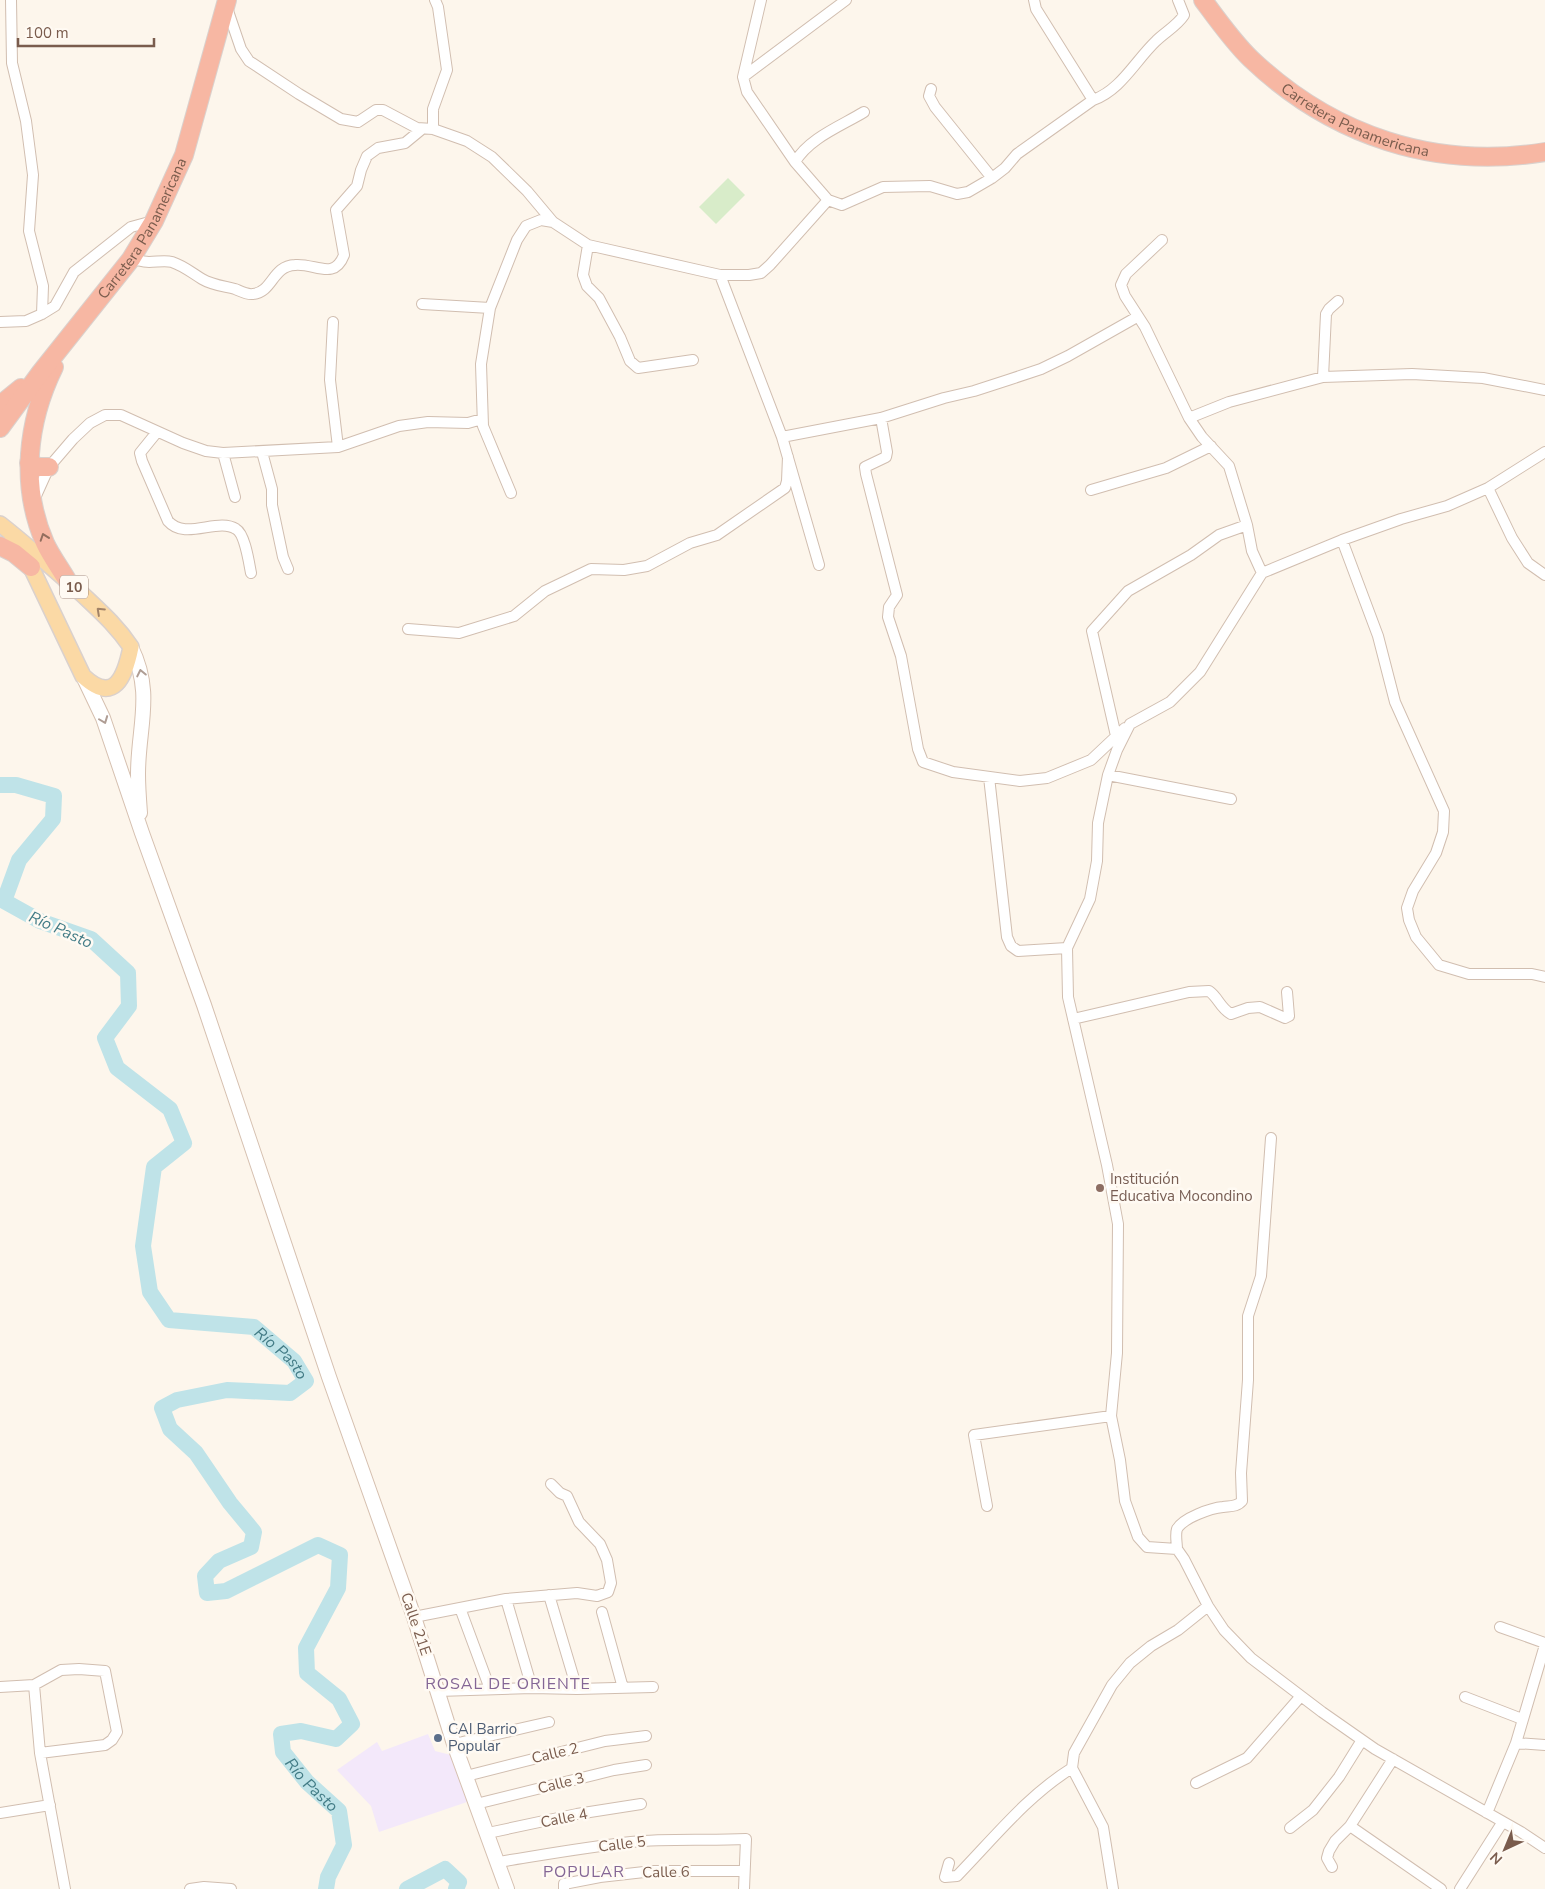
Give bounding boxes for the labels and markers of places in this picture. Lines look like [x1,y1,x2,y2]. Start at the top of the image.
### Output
place label: Institución Educativa Mocondino [1110,1169,1253,1206]
marker: Institución Educativa Mocondino [1094,1182,1106,1194]
place label: CAI Barrio Popular [448,1719,517,1756]
marker: CAI Barrio Popular [432,1732,444,1744]

